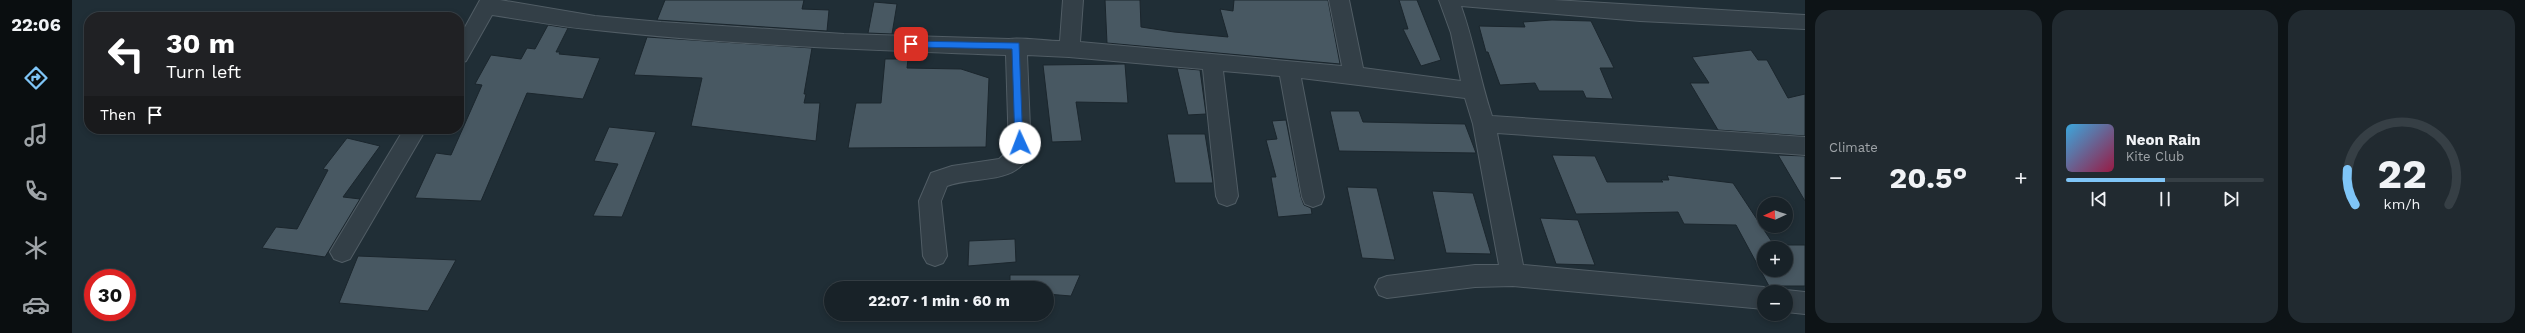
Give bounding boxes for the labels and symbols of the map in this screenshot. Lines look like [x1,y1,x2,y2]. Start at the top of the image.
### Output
pin [894,27,928,61]
position arrow [999,122,1041,164]
north arrow [1757,197,1793,233]
speed limit sign: 30 [84,269,136,321]

